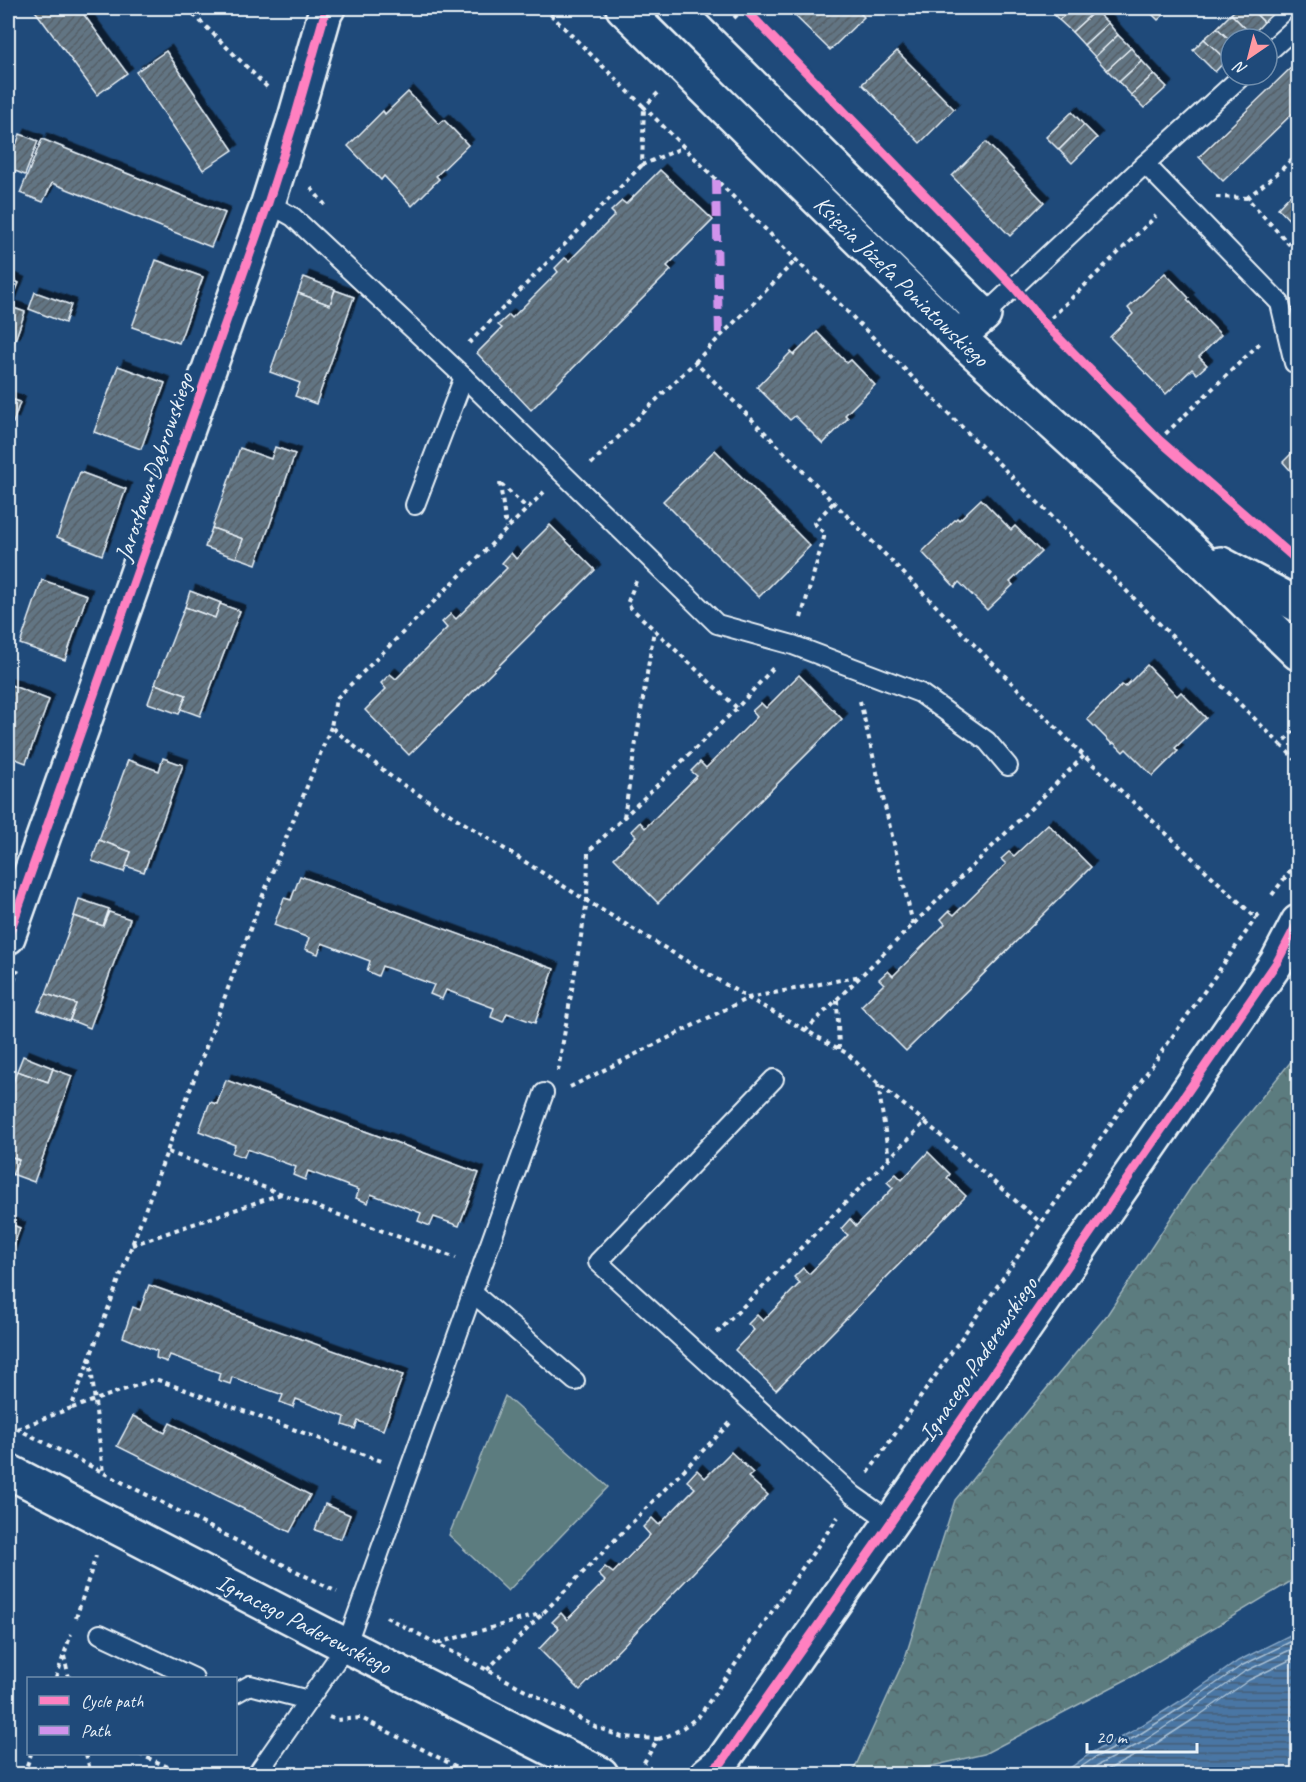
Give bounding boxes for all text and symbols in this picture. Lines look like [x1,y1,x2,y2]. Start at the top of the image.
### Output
north arrow [1219,27,1279,87]
text: N [1229,56,1251,80]
street label: Księcia Józefa Poniatowskiego [808,189,996,374]
street label: Jarosława Dąbrowskiego [107,368,201,566]
street label: Ignacego Paderewskiego [912,1270,1045,1447]
street label: Ignacego Paderewskiego [212,1567,397,1681]
legend [27,1677,237,1755]
text: Cycle path [81,1690,144,1712]
scale bar [1087,1716,1196,1754]
text: Path [81,1720,111,1742]
text: 20 m [1096,1726,1129,1748]

